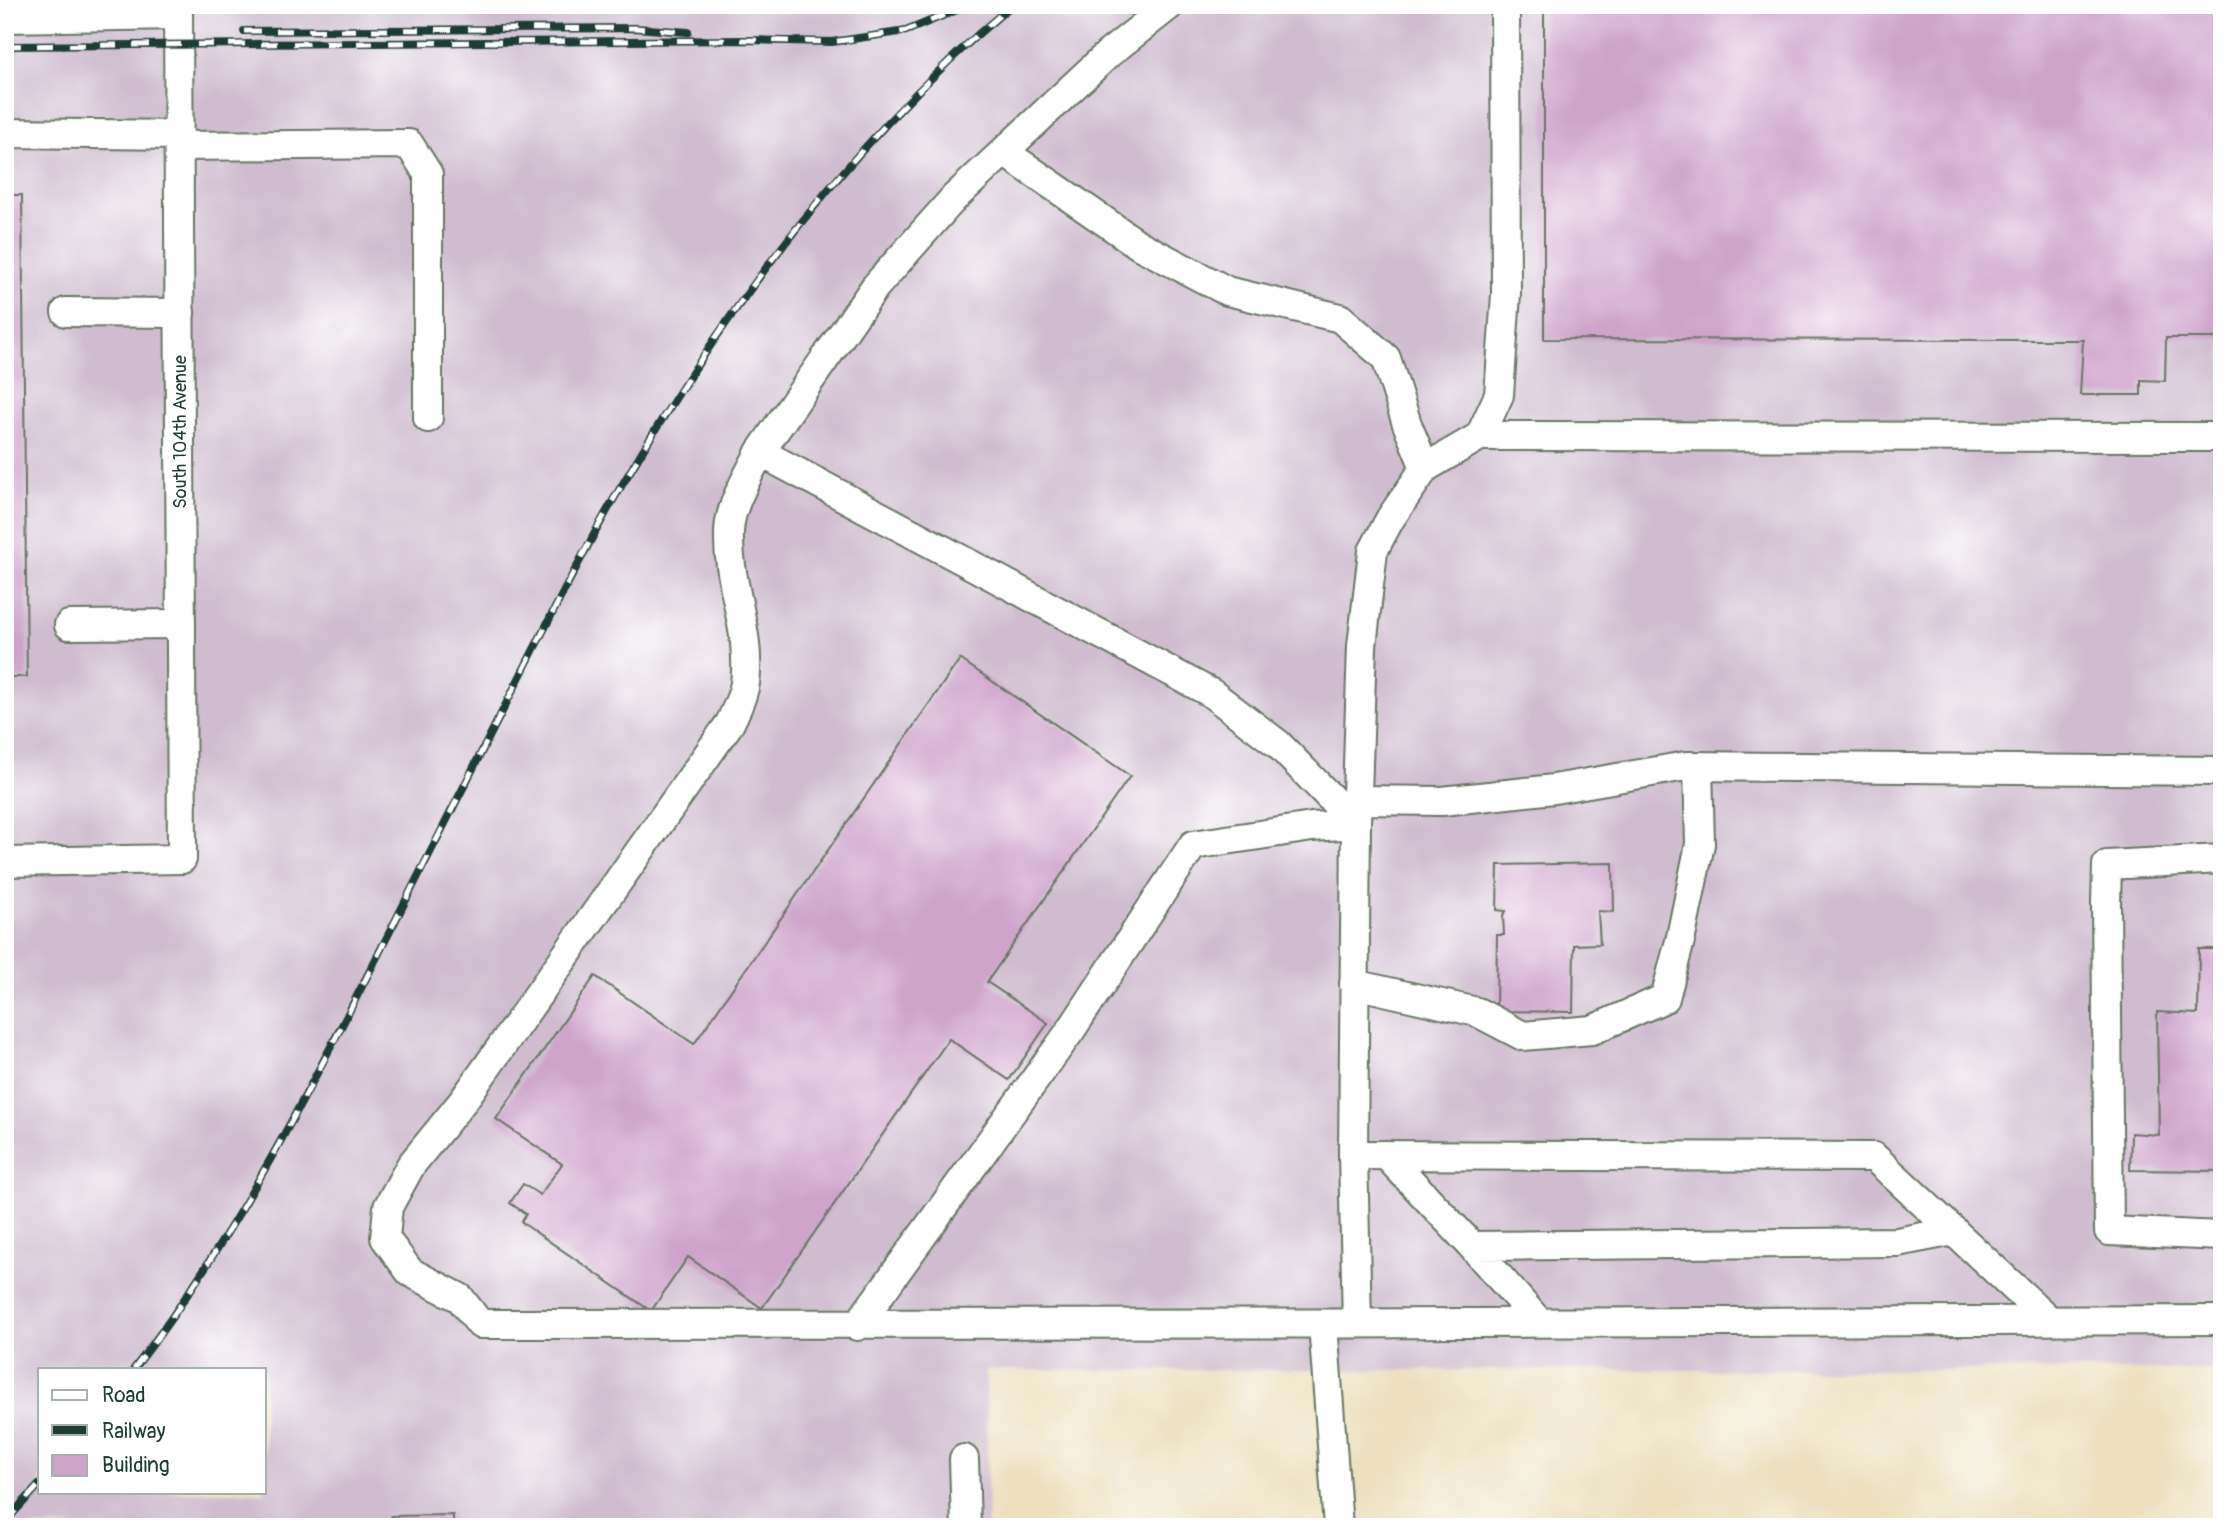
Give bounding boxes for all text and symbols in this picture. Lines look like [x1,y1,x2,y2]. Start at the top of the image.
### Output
street label: South 104th Avenue [169,355,192,509]
legend [38,1368,266,1494]
text: Road [102,1382,146,1409]
text: Railway [102,1418,166,1445]
text: Building [102,1452,169,1479]

